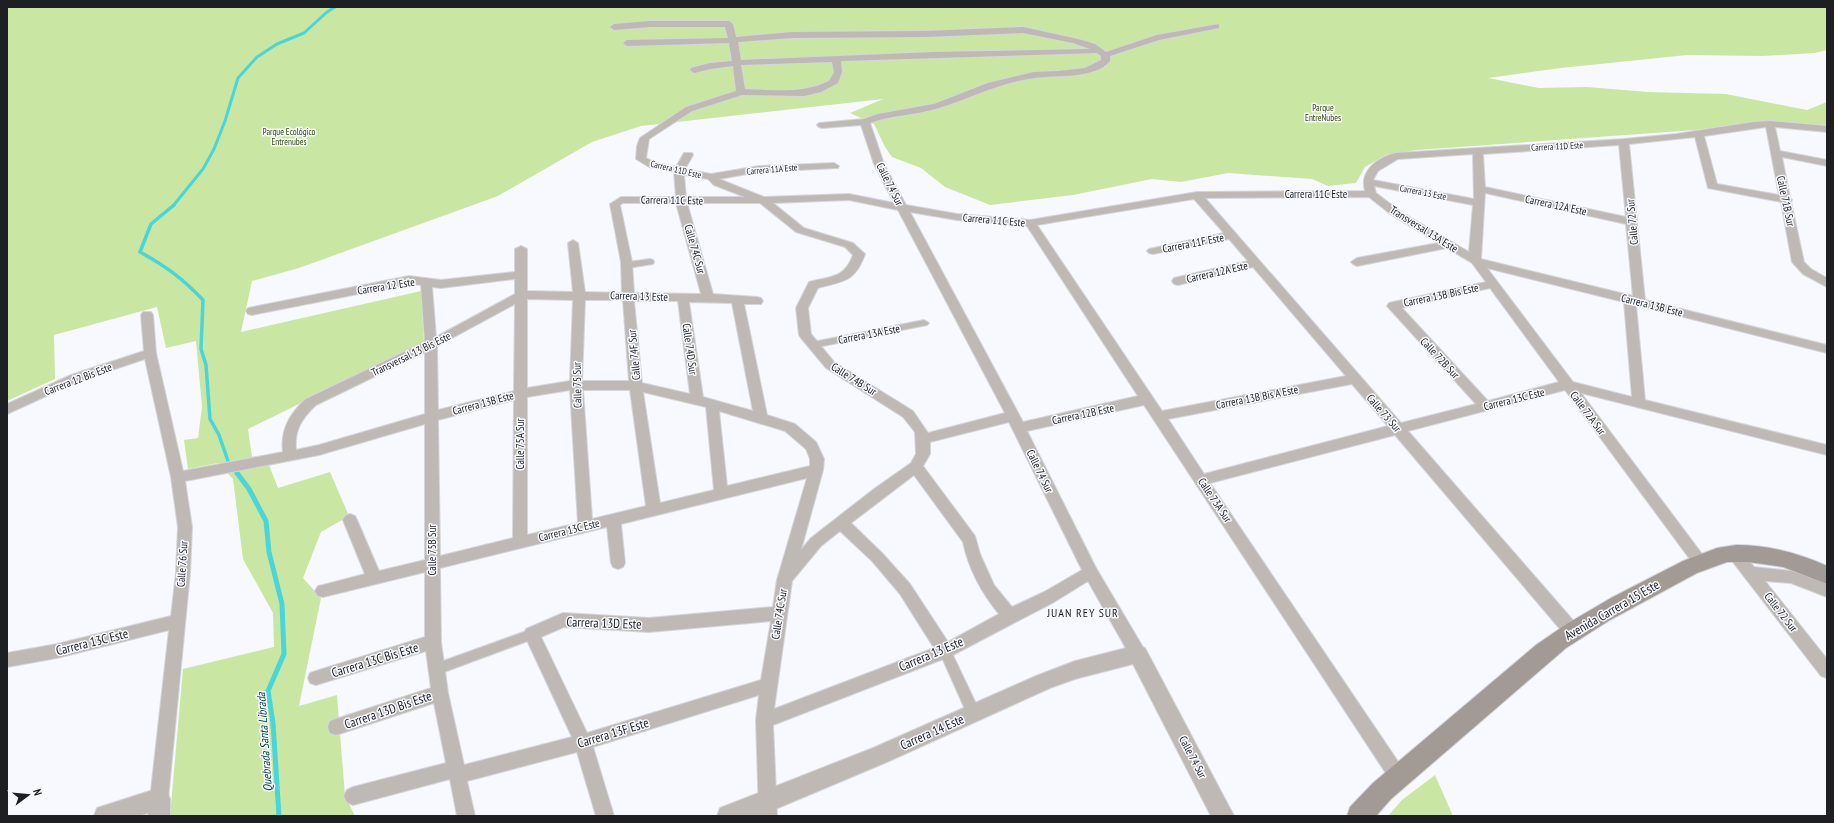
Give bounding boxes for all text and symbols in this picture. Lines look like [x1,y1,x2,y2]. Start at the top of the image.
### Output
park label: Parque EntreNubes [1305,102,1341,123]
park label: Parque Ecológico Entrenubes [263,126,316,147]
street label: Carrera 11D Este [1531,139,1584,153]
street label: Carrera 11D Este [649,158,703,180]
street label: Calle 74 Sur [873,160,907,208]
street label: Carrera 11A Este [746,161,798,177]
street label: Calle 71B Sur [1774,174,1798,228]
street label: Carrera 13 Este [1399,182,1448,202]
street label: Carrera 11C Este [1285,187,1348,201]
street label: Carrera 11C Este [641,192,704,208]
street label: Carrera 12A Este [1524,192,1589,218]
street label: Calle 72 Sur [1623,198,1641,246]
street label: Transversal 13A Este [1387,202,1461,256]
street label: Carrera 11C Este [962,210,1026,230]
street label: Calle 74C Sur [681,223,709,275]
street label: Carrera 11F Este [1161,230,1225,256]
street label: Carrera 12A Este [1185,258,1250,286]
street label: Carrera 12 Este [356,274,416,297]
street label: Carrera 13B Bis Este [1402,280,1480,310]
street label: Carrera 13 Este [610,288,669,304]
street label: Carrera 13B Este [1620,291,1685,320]
street label: Carrera 13A Este [837,321,902,347]
street label: Calle 74D Sur [679,322,701,376]
street label: Transversal 13 Bis Este [369,329,453,379]
street label: Calle 74F Sur [625,329,643,381]
street label: Calle 72B Sur [1417,334,1463,382]
street label: Calle 74B Sur [829,359,879,399]
street label: Carrera 12 Bis Este [42,360,114,398]
street label: Calle 75 Sur [570,362,584,408]
street label: Carrera 13B Bis A Este [1215,382,1300,412]
street label: Carrera 13C Este [1482,385,1546,413]
street label: Carrera 13B Este [451,388,516,418]
street label: Calle 72A Sur [1567,388,1609,438]
street label: Calle 73 Sur [1364,391,1404,435]
street label: Carrera 12B Este [1051,401,1116,427]
street label: Calle 75A Sur [513,419,527,469]
street label: Calle 74 Sur [1024,447,1056,495]
street label: Calle 73A Sur [1195,475,1235,525]
street label: Carrera 13C Este [537,516,601,544]
street label: Calle 75B Sur [425,524,439,576]
street label: Calle 76 Sur [173,541,191,587]
street label: Avenida Carrera 15 Este [1562,576,1662,644]
street label: Calle 74C Sur [768,588,790,640]
street label: Calle 72 Sur [1761,590,1801,634]
district label: JUAN REY SUR [1046,605,1119,620]
street label: Carrera 13D Este [566,613,642,633]
street label: Carrera 13C Este [54,625,130,659]
street label: Carrera 13 Este [896,633,966,675]
street label: Carrera 13C Bis Este [330,639,420,681]
street label: Carrera 13D Bis Este [342,687,434,733]
water label: Quebrada Santa Librada [253,691,275,792]
street label: Carrera 14 Este [897,710,967,754]
street label: Carrera 13F Este [575,714,651,752]
street label: Calle 74 Sur [1176,733,1210,781]
north arrow [8,775,48,815]
text: N [30,787,45,797]

